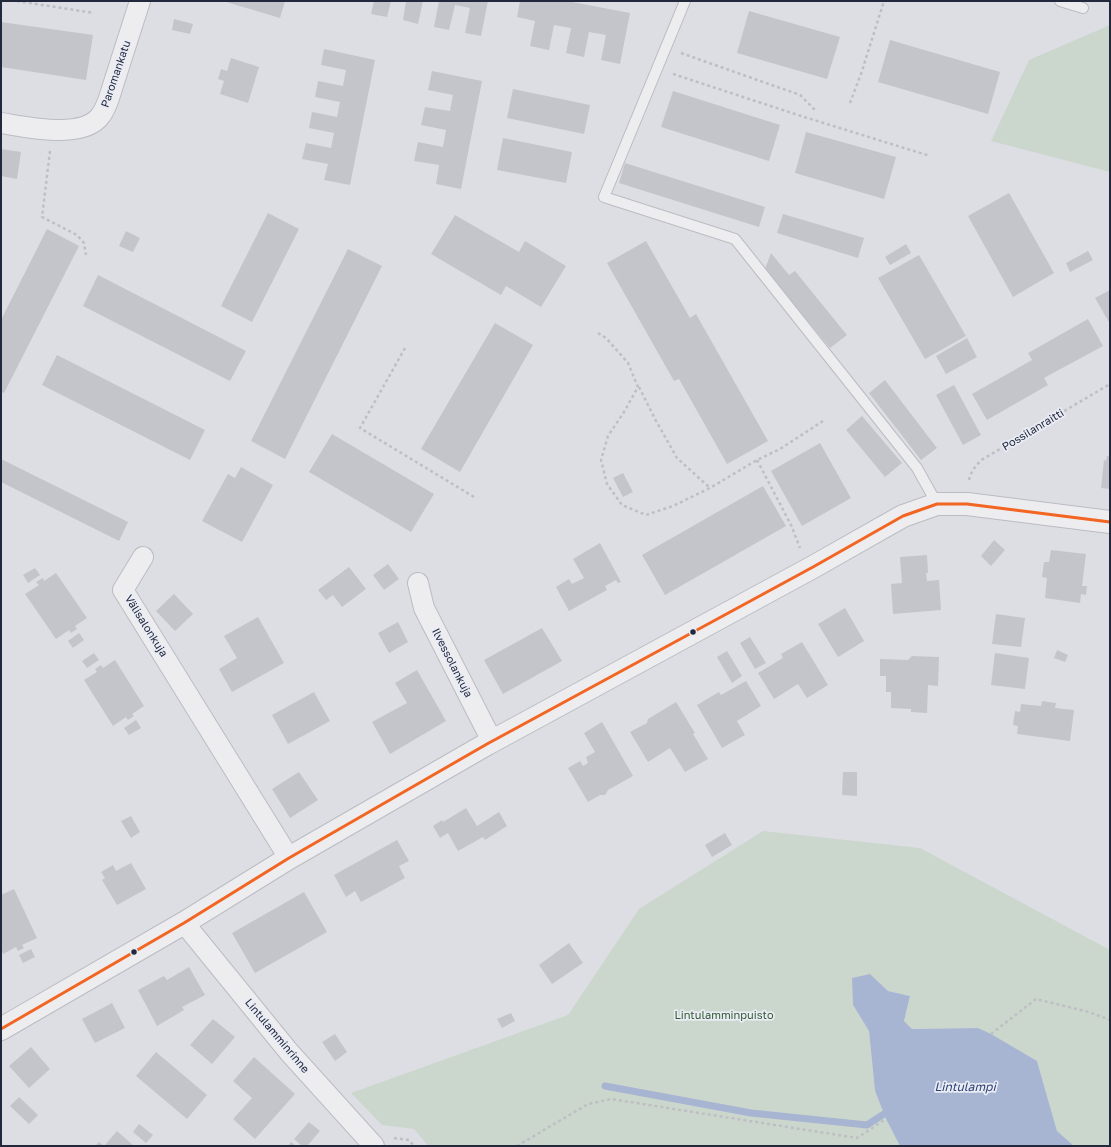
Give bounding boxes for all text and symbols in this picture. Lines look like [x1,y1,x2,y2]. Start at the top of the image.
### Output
street label: Paromankatu [98,39,134,109]
street label: Possilanraitti [1000,406,1066,454]
street label: Välisalonkuja [122,593,170,659]
street label: Ilvessolankuja [429,626,475,700]
unlabelled marker [688,627,698,637]
unlabelled marker [129,947,139,957]
street label: Lintulamminrinne [242,996,312,1076]
park label: Lintulamminpuisto [674,1009,774,1023]
water label: Lintulampi [934,1080,996,1094]

